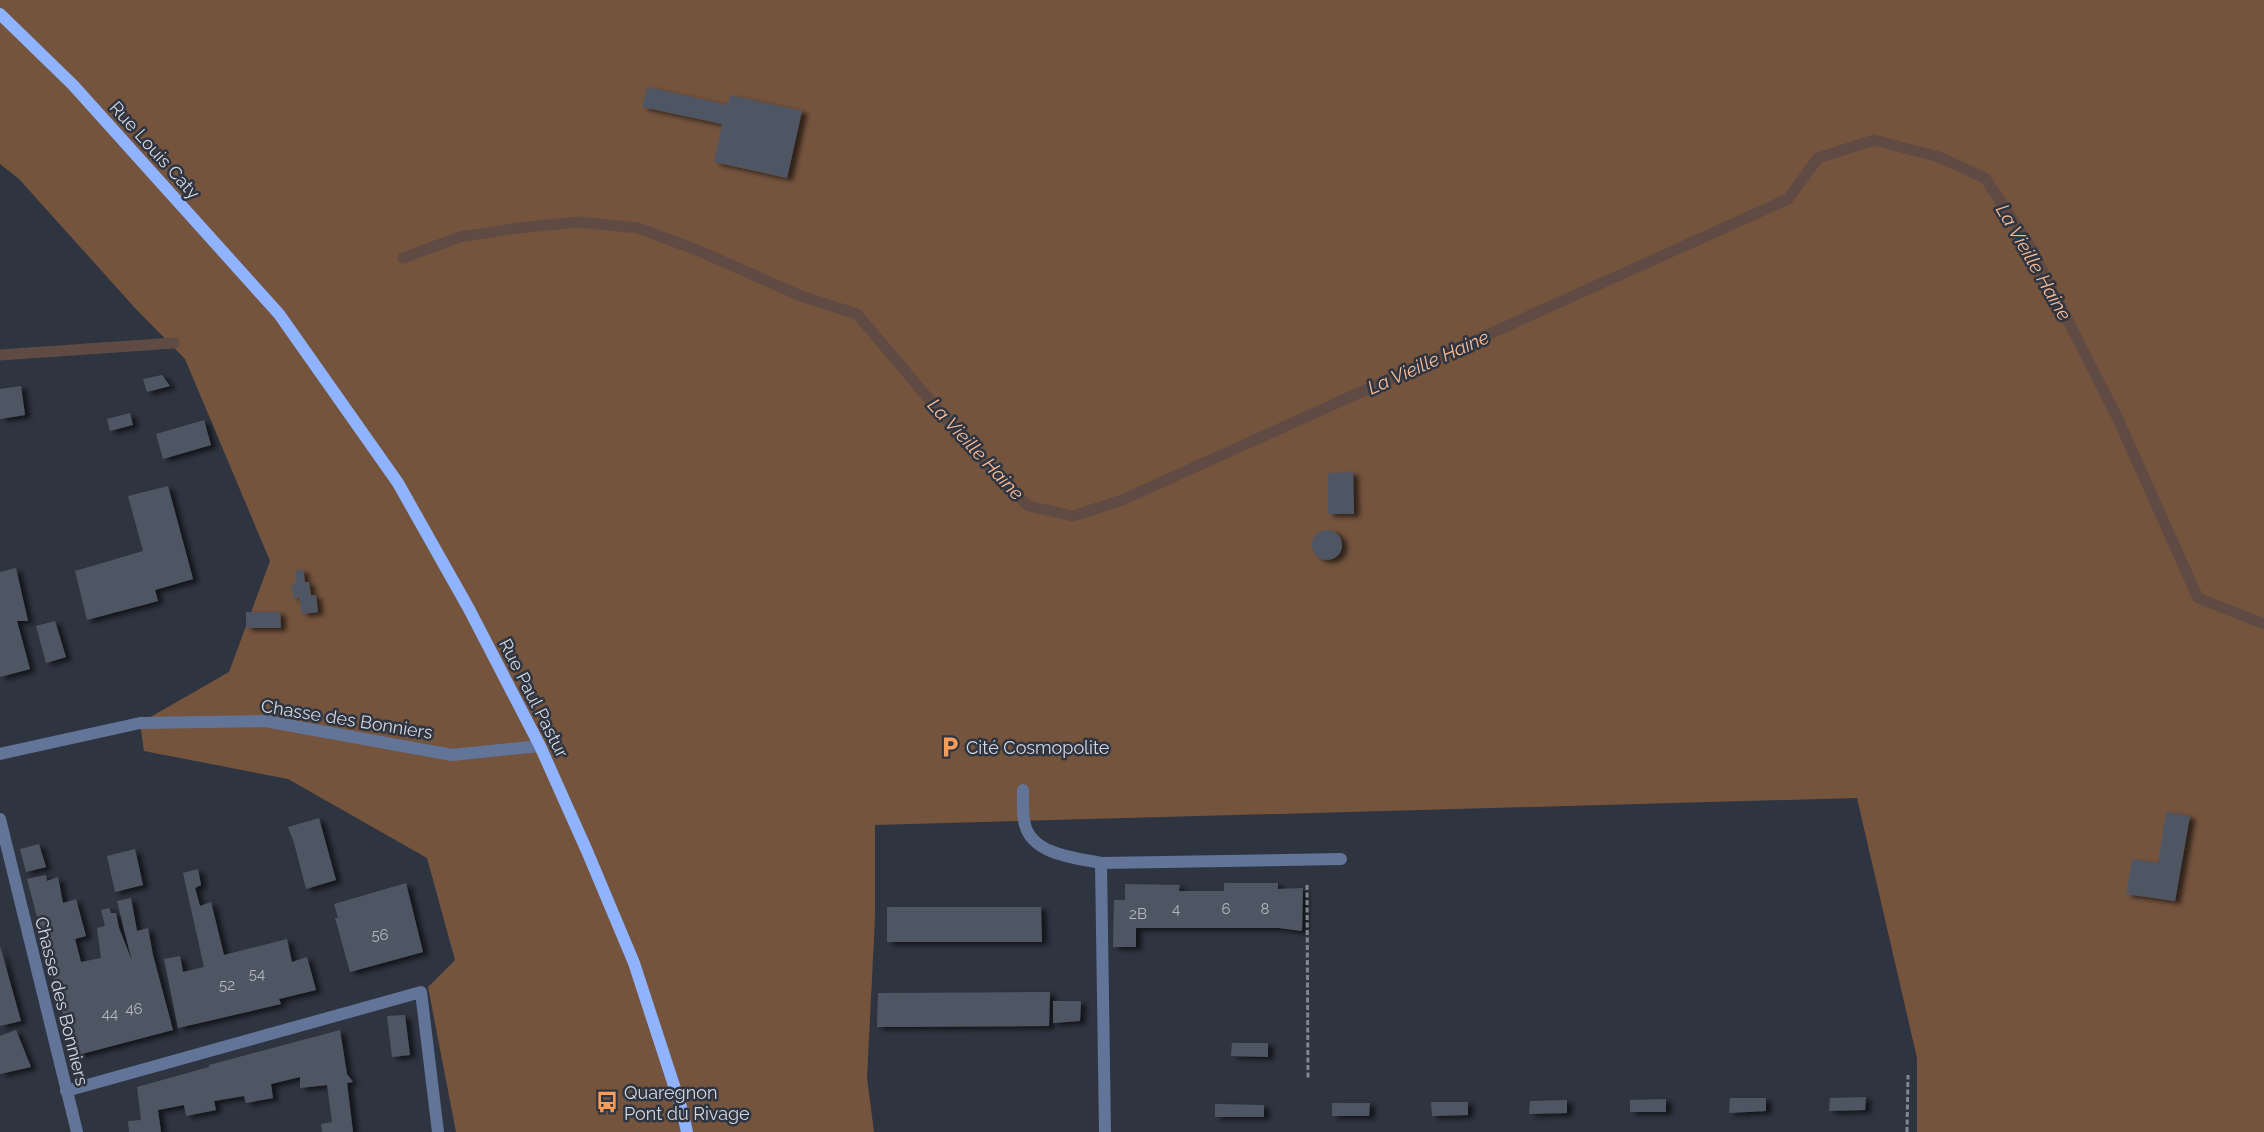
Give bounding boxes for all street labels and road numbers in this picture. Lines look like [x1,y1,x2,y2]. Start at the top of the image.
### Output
street label: Rue Louis Caty [106,97,205,203]
street label: Rue Paul Pastur [495,635,573,762]
street label: Chasse des Bonniers [260,695,435,743]
street label: Chasse des Bonniers [31,914,93,1088]

